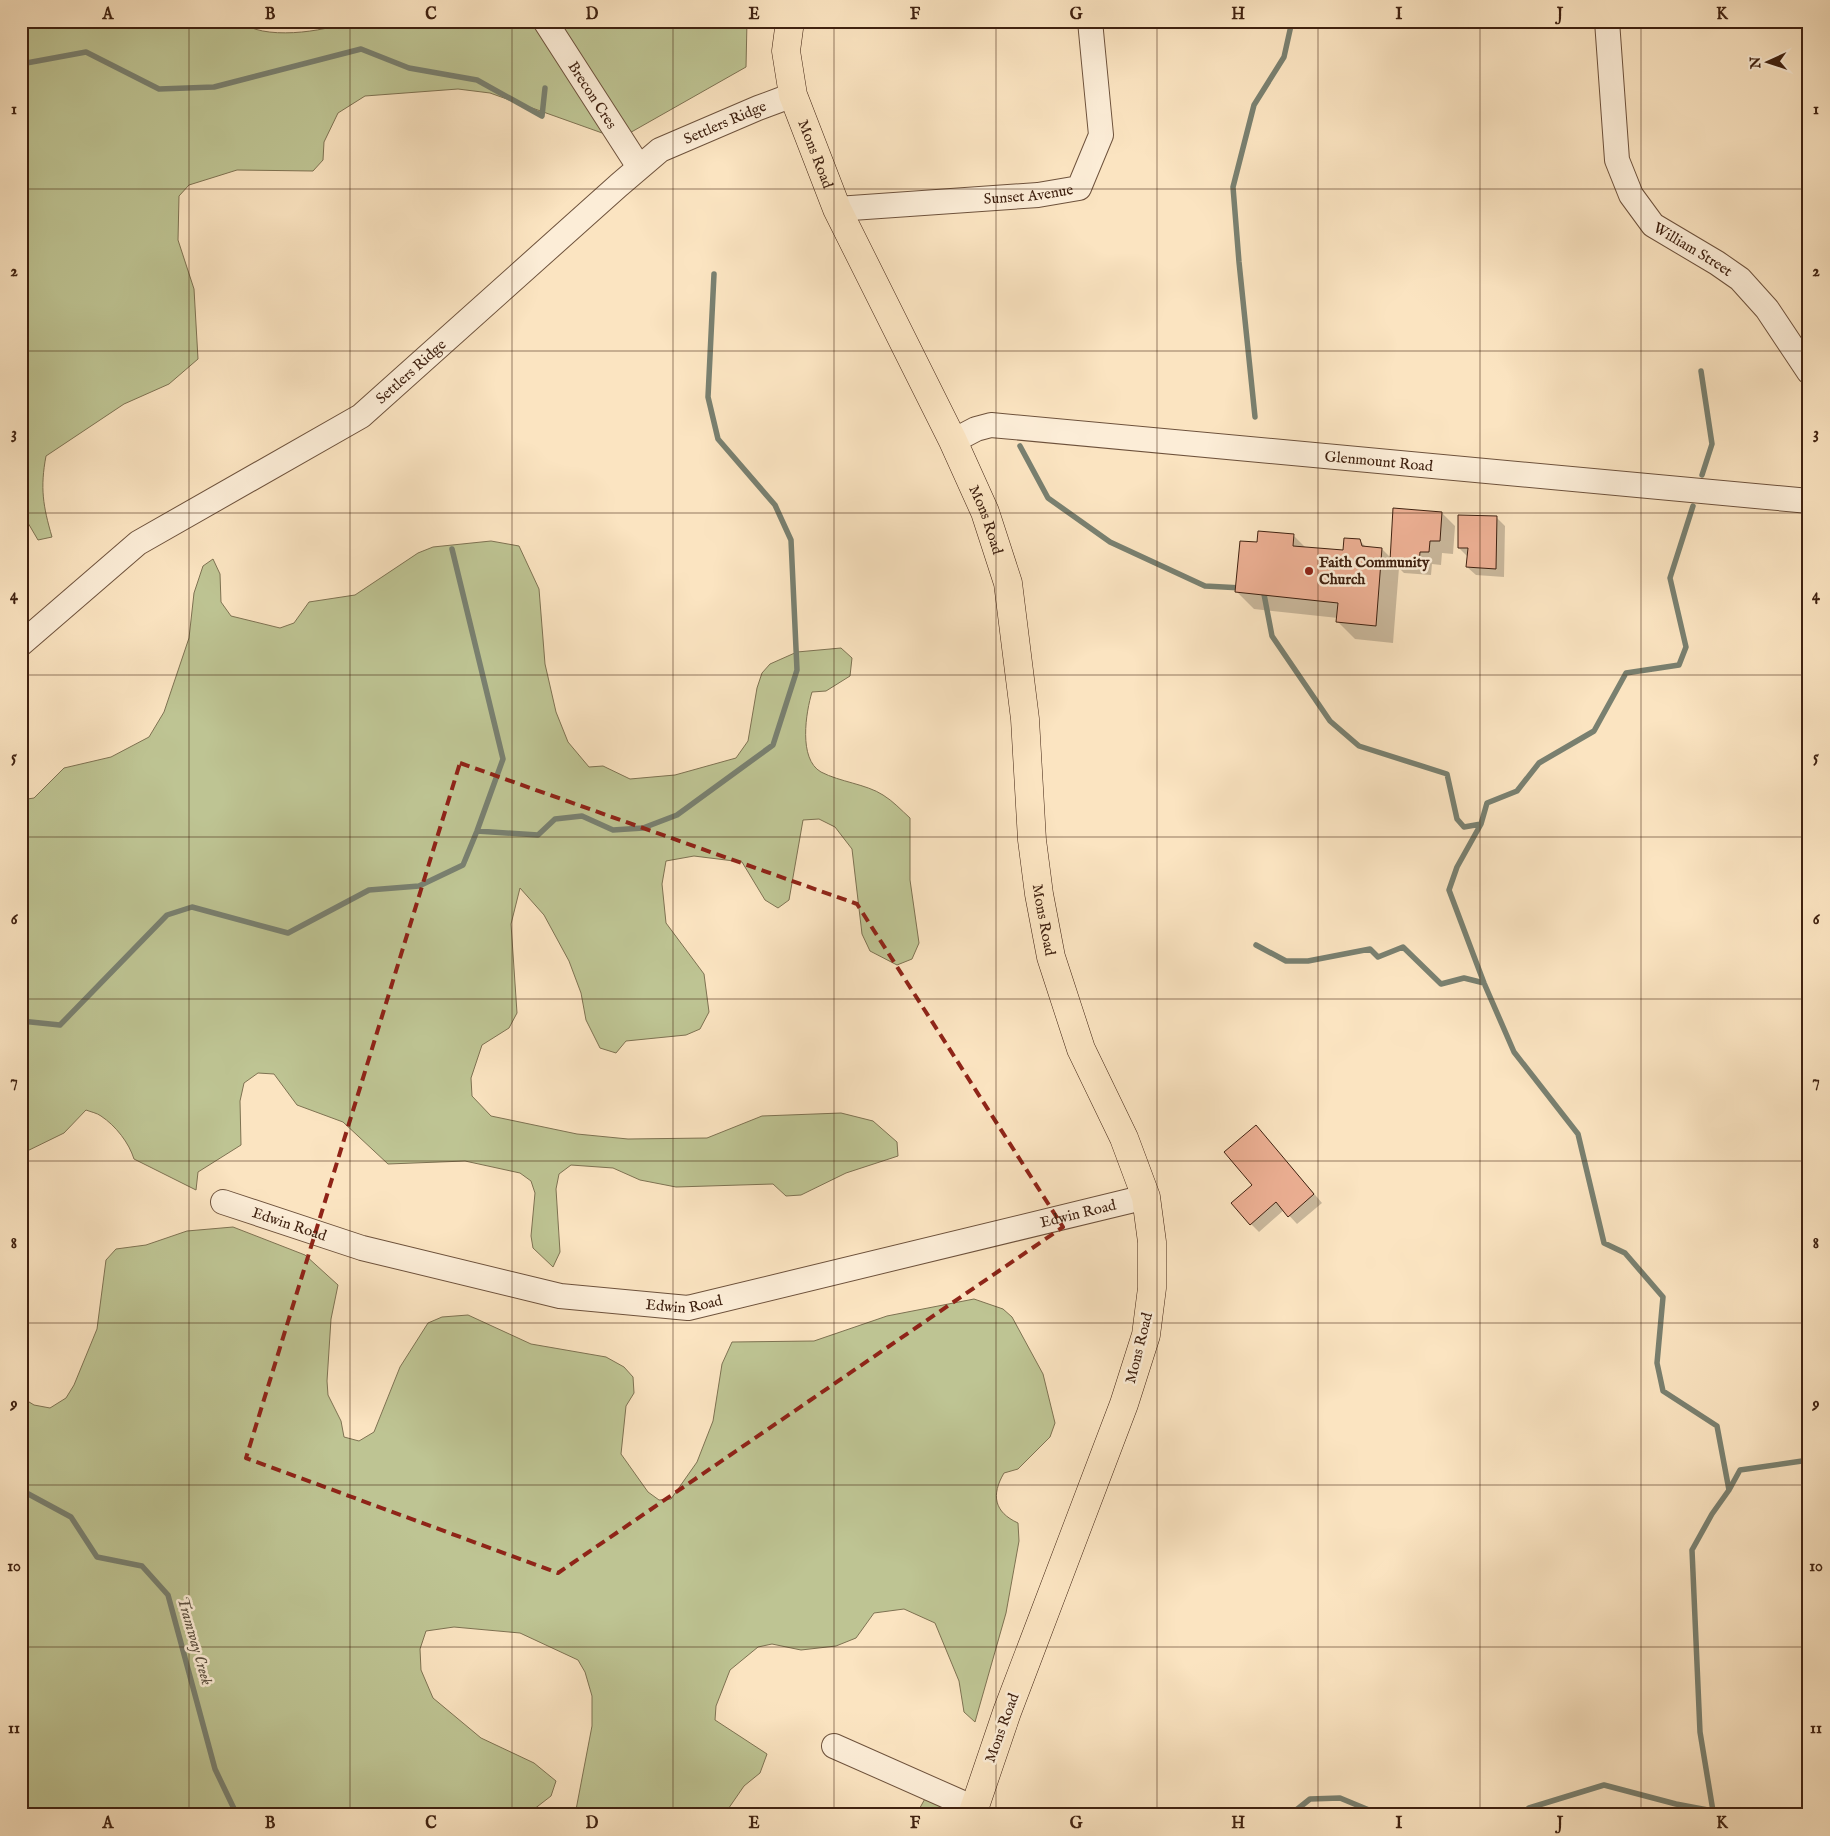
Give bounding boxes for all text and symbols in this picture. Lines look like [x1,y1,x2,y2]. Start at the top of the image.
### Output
text: A [102,5,115,25]
text: B [265,5,276,25]
text: C [425,5,437,25]
text: D [586,5,599,25]
text: E [748,5,760,25]
text: F [910,5,921,25]
text: G [1070,5,1083,25]
text: H [1231,5,1245,25]
text: I [1396,5,1403,25]
text: J [1555,5,1564,25]
text: K [1716,5,1729,25]
north arrow [1742,38,1792,88]
text: N [1747,56,1765,70]
street label: Brecon Cres [564,58,621,132]
street label: Settlers Ridge [681,96,769,148]
text: 1 [11,100,17,120]
text: 1 [1813,100,1819,120]
street label: Mons Road [794,117,838,192]
street label: Sunset Avenue [983,180,1075,208]
street label: William Street [1650,218,1736,280]
text: 2 [10,262,18,282]
text: 2 [1812,262,1820,282]
street label: Settlers Ridge [372,335,450,408]
text: 3 [11,424,17,444]
text: 3 [1813,424,1819,444]
street label: Glenmount Road [1324,447,1435,476]
street label: Mons Road [965,482,1008,558]
place label: Faith Community Church [1319,553,1430,589]
marker: Faith Community Church [1303,565,1315,577]
text: 4 [10,586,19,606]
text: 4 [1812,586,1821,606]
text: 5 [11,748,17,768]
text: 5 [1813,748,1819,768]
street label: Mons Road [1028,883,1060,958]
text: 6 [11,910,19,930]
text: 6 [1813,910,1821,930]
text: 7 [10,1072,18,1092]
text: 7 [1812,1072,1820,1092]
street label: Edwin Road [1038,1195,1119,1232]
street label: Edwin Road [250,1203,330,1245]
text: 8 [11,1234,17,1254]
text: 8 [1813,1234,1819,1254]
street label: Edwin Road [645,1290,725,1318]
street label: Mons Road [1121,1310,1157,1385]
text: 9 [10,1395,18,1415]
text: 9 [1812,1395,1820,1415]
text: 10 [7,1557,21,1577]
text: 10 [1809,1557,1823,1577]
water label: Tramway Creek [172,1594,216,1688]
street label: Mons Road [981,1690,1024,1765]
text: 11 [8,1719,20,1739]
text: 11 [1810,1719,1822,1739]
text: A [102,1814,115,1834]
text: B [265,1814,276,1834]
text: C [425,1814,437,1834]
text: D [586,1814,599,1834]
text: E [748,1814,760,1834]
text: F [910,1814,921,1834]
text: G [1070,1814,1083,1834]
text: H [1231,1814,1245,1834]
text: I [1396,1814,1403,1834]
text: J [1555,1814,1564,1834]
text: K [1716,1814,1729,1834]

